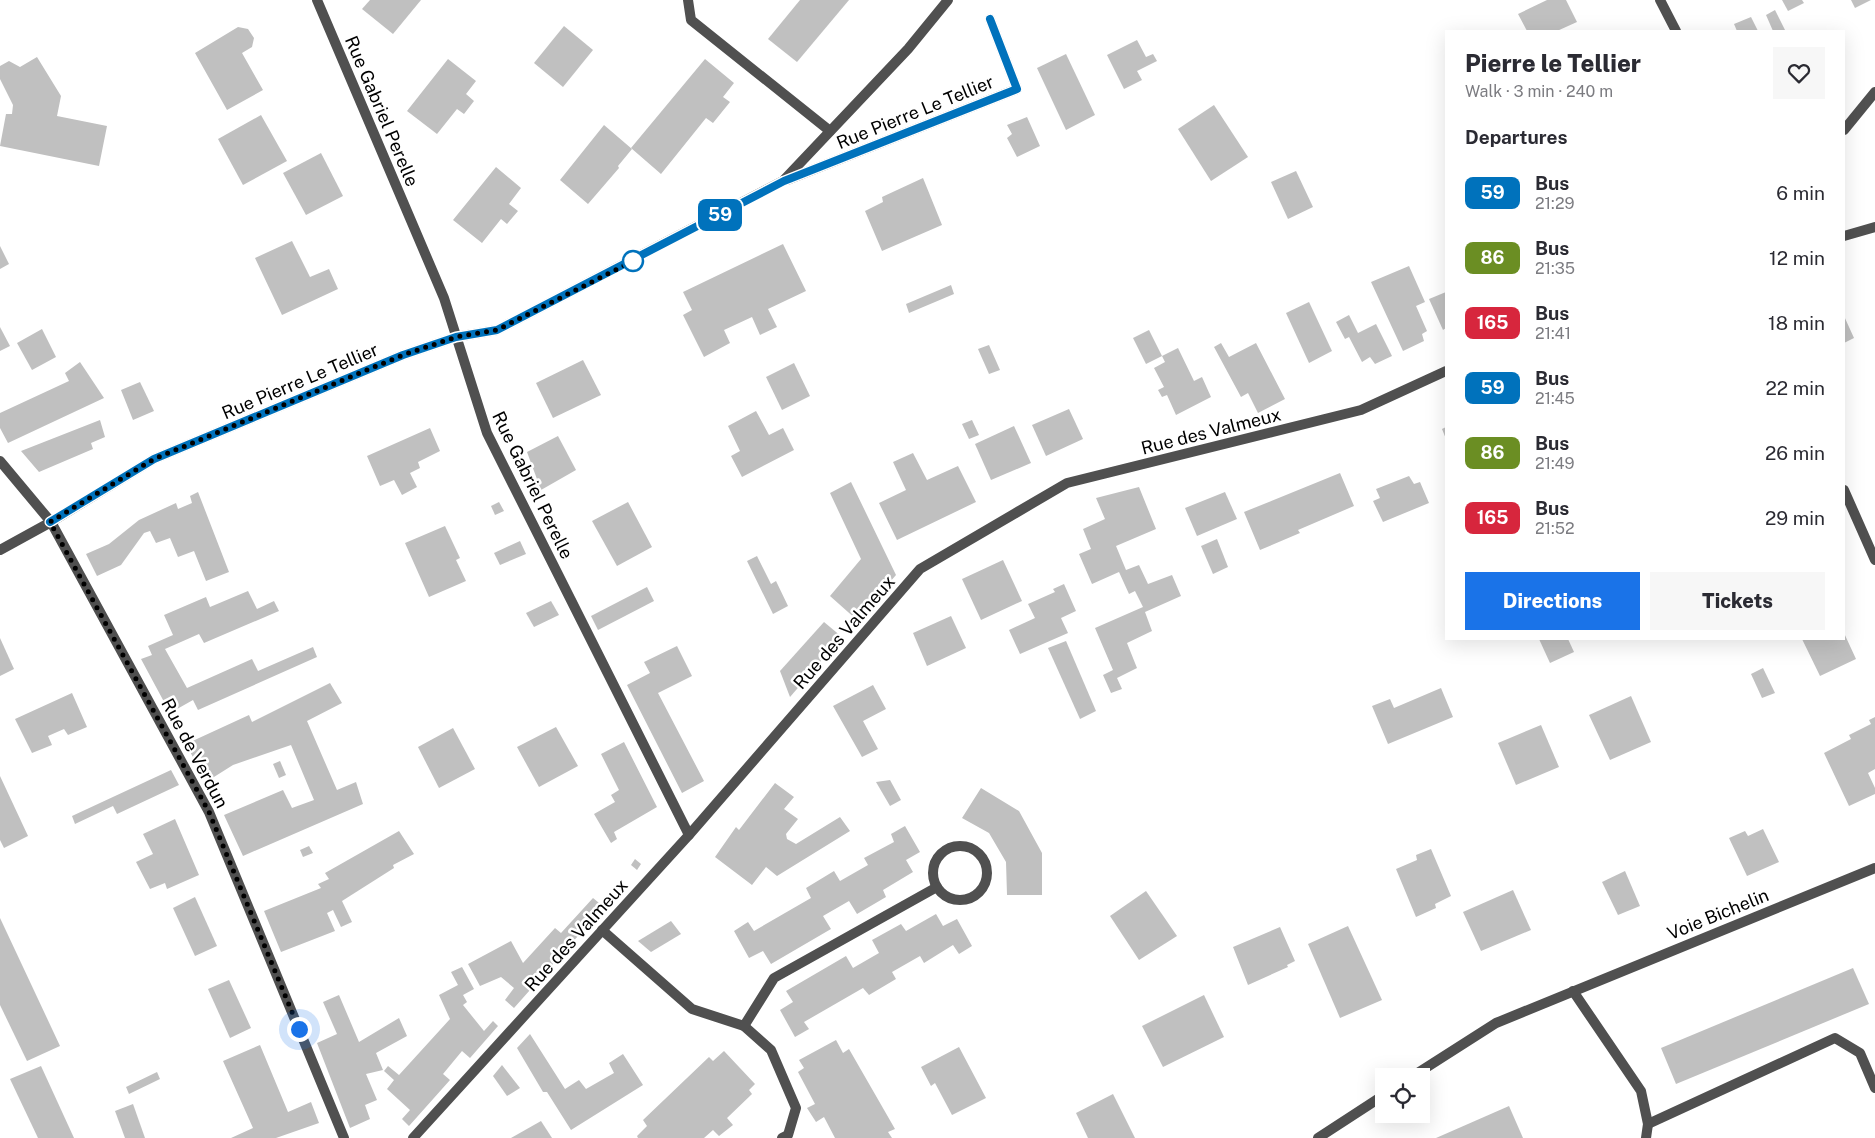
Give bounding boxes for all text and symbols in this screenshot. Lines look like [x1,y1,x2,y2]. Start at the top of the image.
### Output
street label: Rue Gabriel Perelle [341,33,423,189]
button: heart [1773,47,1825,99]
text: Pierre le Tellier [1465,49,1641,77]
street label: Rue Pierre Le Tellier [833,71,997,153]
text: Walk · 3 min · 240 m [1465,82,1613,101]
text: Departures [1465,126,1568,148]
text: Bus [1535,172,1569,194]
text: 59 [1480,182,1505,203]
text: 6 min [1776,182,1825,204]
text: 21:29 [1535,194,1575,213]
line badge: 59 [698,199,742,231]
text: 59 [708,204,732,225]
text: Bus [1535,237,1569,259]
text: 86 [1481,247,1504,268]
text: 12 min [1769,247,1825,269]
unlabelled marker [622,250,644,272]
text: 21:35 [1535,259,1575,278]
text: Bus [1535,302,1569,324]
text: 165 [1477,312,1508,333]
text: 18 min [1768,312,1825,334]
text: 21:41 [1535,324,1571,343]
street label: Rue Pierre Le Tellier [219,339,381,423]
text: Bus [1535,367,1569,389]
text: 59 [1480,377,1505,398]
text: 22 min [1766,377,1825,399]
text: 21:45 [1535,389,1575,408]
street label: Rue des Valmeux [1139,403,1283,459]
street label: Rue Gabriel Perelle [488,408,578,562]
text: Bus [1535,432,1569,454]
text: 86 [1481,442,1504,463]
text: 26 min [1765,442,1825,464]
text: 21:49 [1535,454,1575,473]
text: Bus [1535,497,1569,519]
text: 165 [1477,507,1508,528]
text: 29 min [1765,507,1825,529]
text: 21:52 [1535,519,1574,538]
street label: Rue des Valmeux [789,571,899,693]
button: Directions [1465,572,1640,630]
button: Tickets [1650,572,1825,630]
street label: Rue de Verdun [157,694,233,812]
street label: Rue des Valmeux [520,875,632,995]
street label: Voie Bichelin [1664,884,1772,944]
your location [287,1017,312,1042]
map controls [1375,1068,1430,1123]
button: locate [1375,1068,1430,1123]

